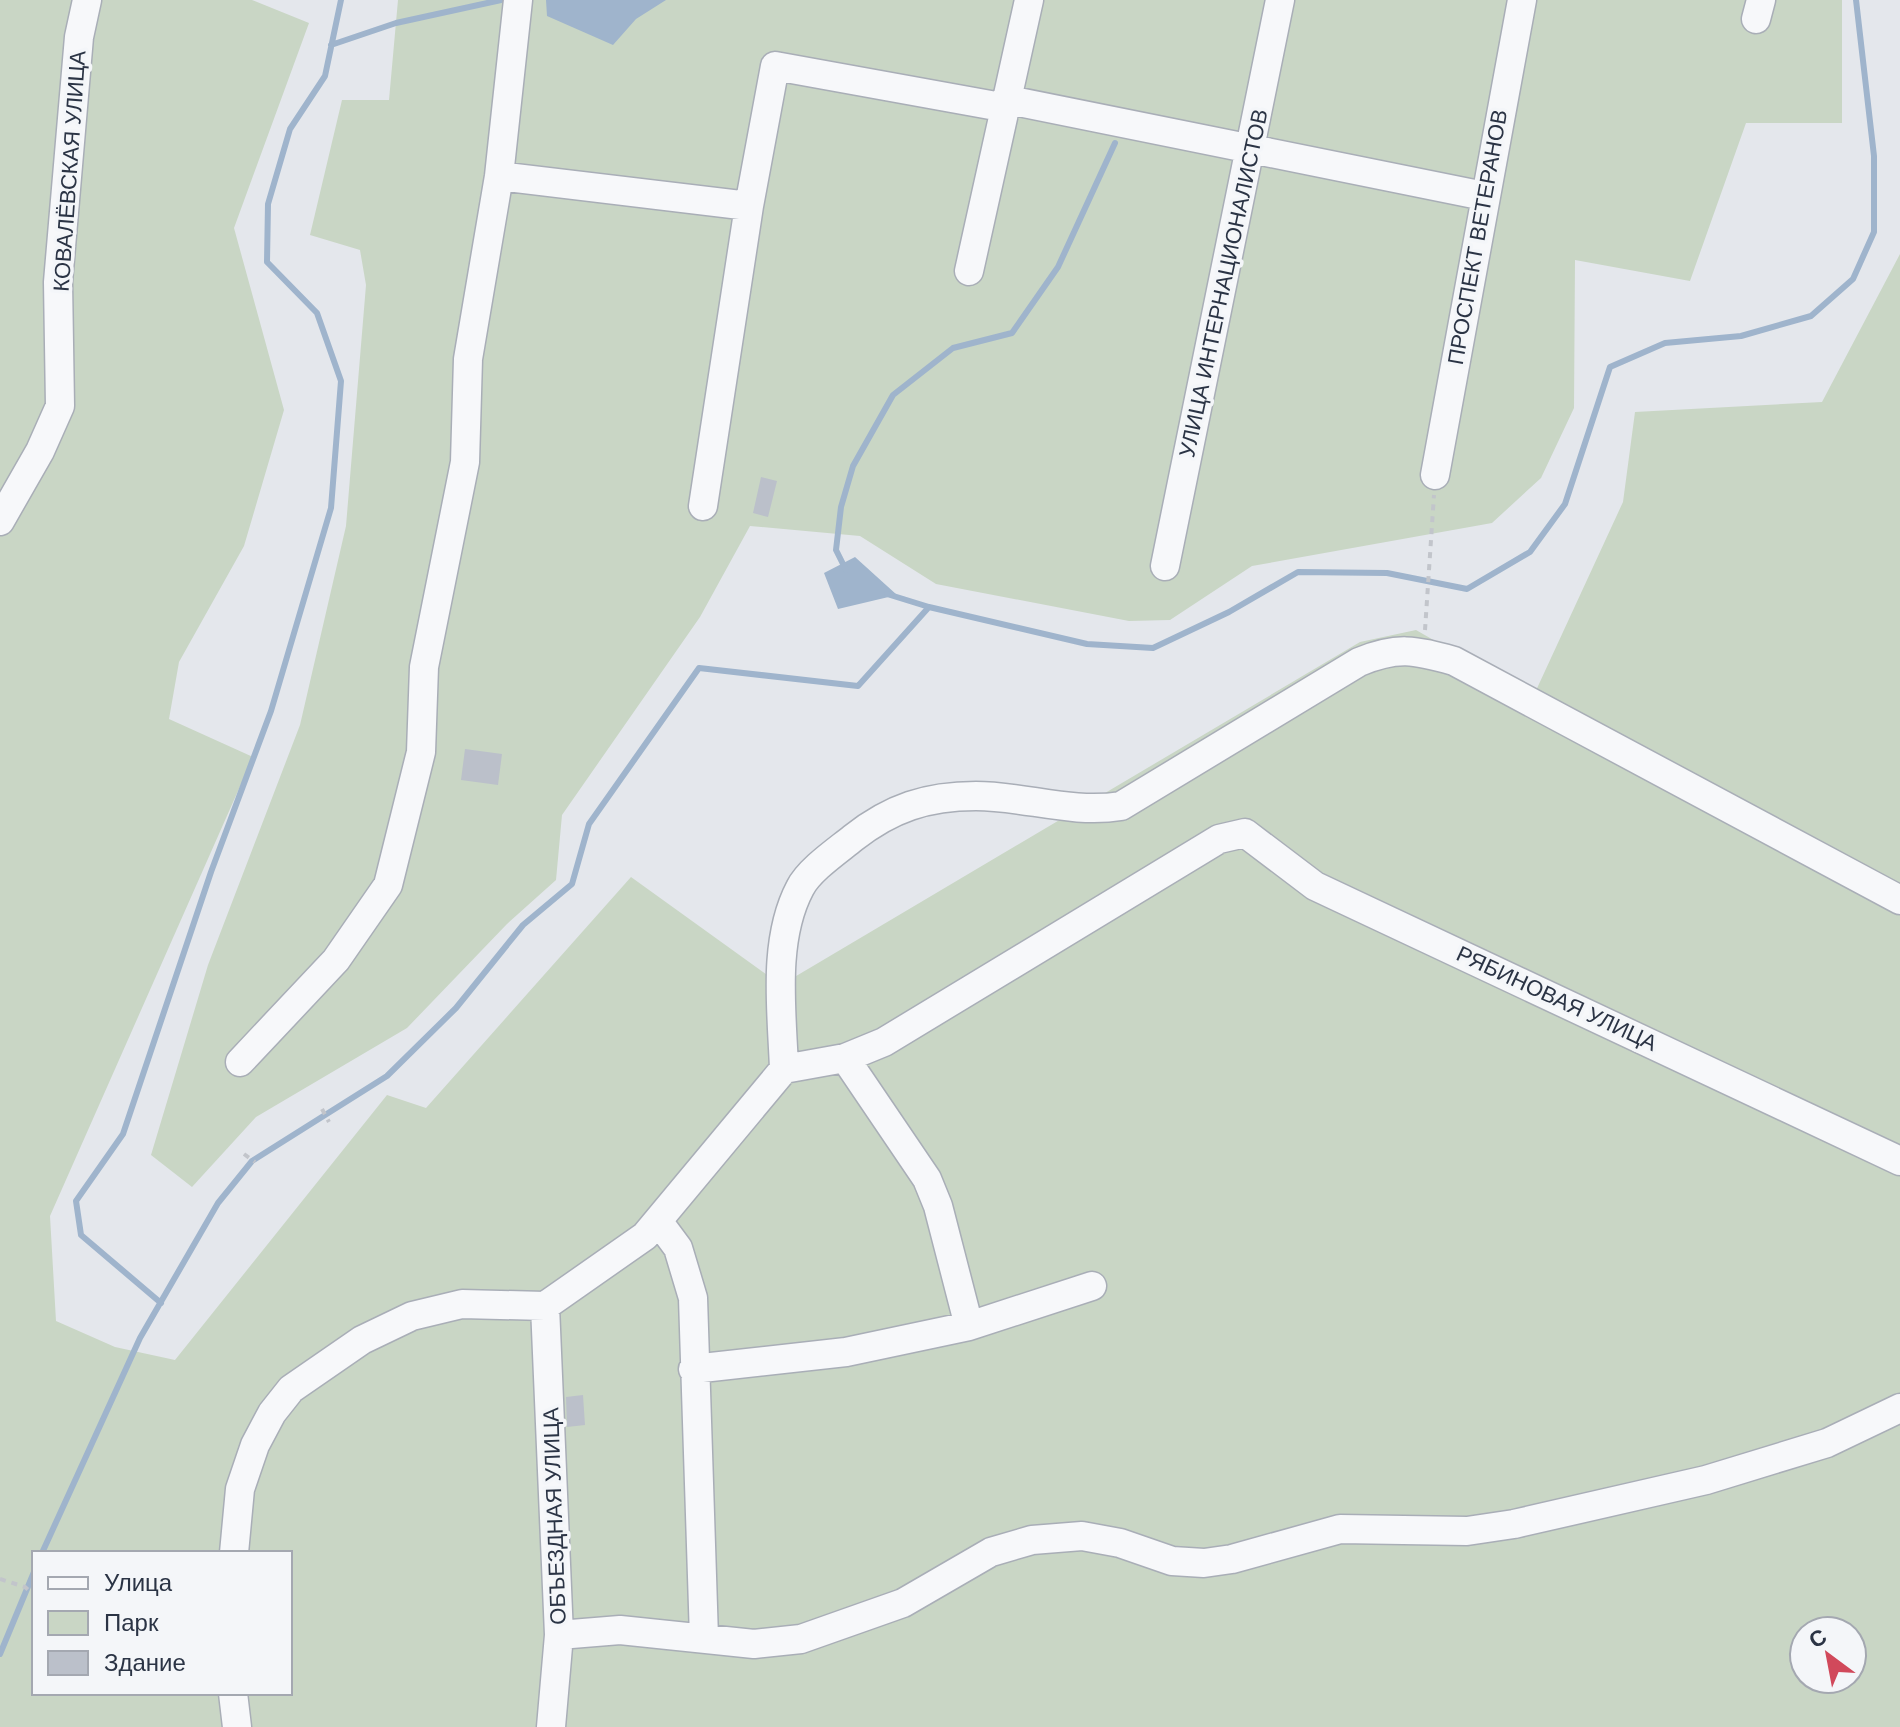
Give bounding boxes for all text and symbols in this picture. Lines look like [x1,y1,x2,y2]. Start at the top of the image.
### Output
street label: КОВАЛЁВСКАЯ УЛИЦА [49,49,90,292]
street label: УЛИЦА ИНТЕРНАЦИОНАЛИСТОВ [1174,107,1273,460]
street label: ПРОСПЕКТ ВЕТЕРАНОВ [1443,107,1512,367]
street label: РЯБИНОВАЯ УЛИЦА [1453,941,1661,1056]
street label: ОБЪЕЗДНАЯ УЛИЦА [538,1406,571,1625]
legend [32,1551,292,1695]
text: Улица [104,1569,173,1596]
text: Парк [104,1609,159,1636]
north arrow [1788,1615,1868,1695]
text: С [1804,1624,1831,1653]
text: Здание [104,1649,186,1676]

